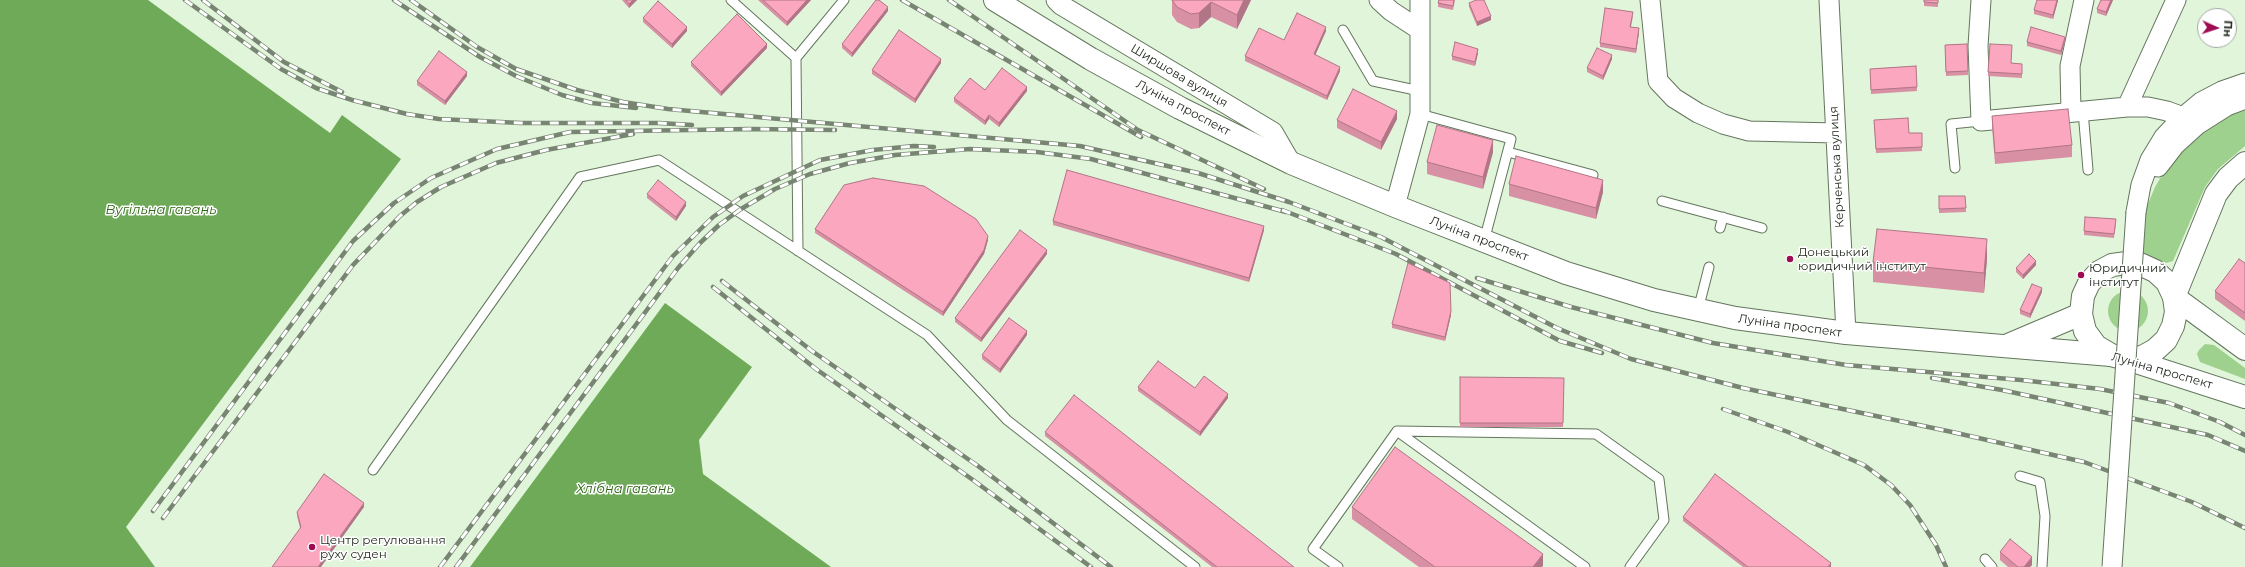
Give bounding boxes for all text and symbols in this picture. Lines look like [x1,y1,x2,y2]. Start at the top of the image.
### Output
north arrow [2197,8,2237,48]
text: Пн [2221,20,2235,37]
street label: Ширшова вулиця [1128,41,1230,111]
street label: Луніна проспект [1134,77,1232,139]
street label: Керченська вулиця [1827,106,1847,228]
water label: Вугільна гавань [105,202,217,218]
street label: Луніна проспект [1428,214,1530,264]
place label: Донецький юридичний інститут [1798,245,1926,273]
marker: Донецький юридичний інститут [1785,254,1795,264]
place label: Юридичний інститут [2089,261,2166,289]
marker: Юридичний інститут [2076,270,2086,280]
street label: Луніна проспект [1737,312,1843,340]
street label: Луніна проспект [2110,350,2214,392]
water label: Хлібна гавань [576,481,674,497]
place label: Центр регулювання руху суден [320,533,446,561]
marker: Центр регулювання руху суден [307,542,317,552]

